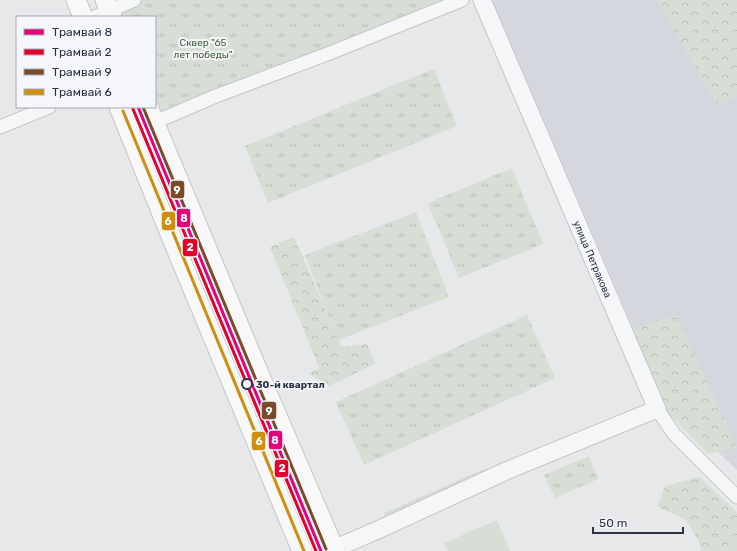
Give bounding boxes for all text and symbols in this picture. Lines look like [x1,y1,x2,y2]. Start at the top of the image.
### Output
legend [16,16,156,108]
text: Трамвай 8 [52,25,112,39]
park label: Сквер "65 лет победы" [174,37,233,61]
text: Трамвай 2 [52,45,112,59]
text: Трамвай 9 [52,65,112,79]
text: Трамвай 6 [52,85,112,99]
line badge: 9 [170,180,185,199]
text: 9 [173,184,181,197]
line badge: 8 [176,208,191,228]
line badge: 6 [161,211,176,231]
text: 8 [180,212,188,225]
text: 6 [164,215,172,228]
street label: улица Петракова [570,219,614,300]
line badge: 2 [182,238,198,257]
text: 2 [186,241,194,254]
marker: 30-й квартал [241,378,253,390]
place label: 30-й квартал [256,379,325,391]
line badge: 9 [261,401,277,420]
text: 9 [265,405,273,418]
line badge: 8 [268,430,283,450]
line badge: 6 [251,431,266,451]
text: 8 [271,434,279,447]
text: 6 [255,435,263,448]
line badge: 2 [274,459,289,478]
text: 2 [278,462,286,475]
scale bar [593,509,683,535]
text: 50 m [599,516,627,530]

